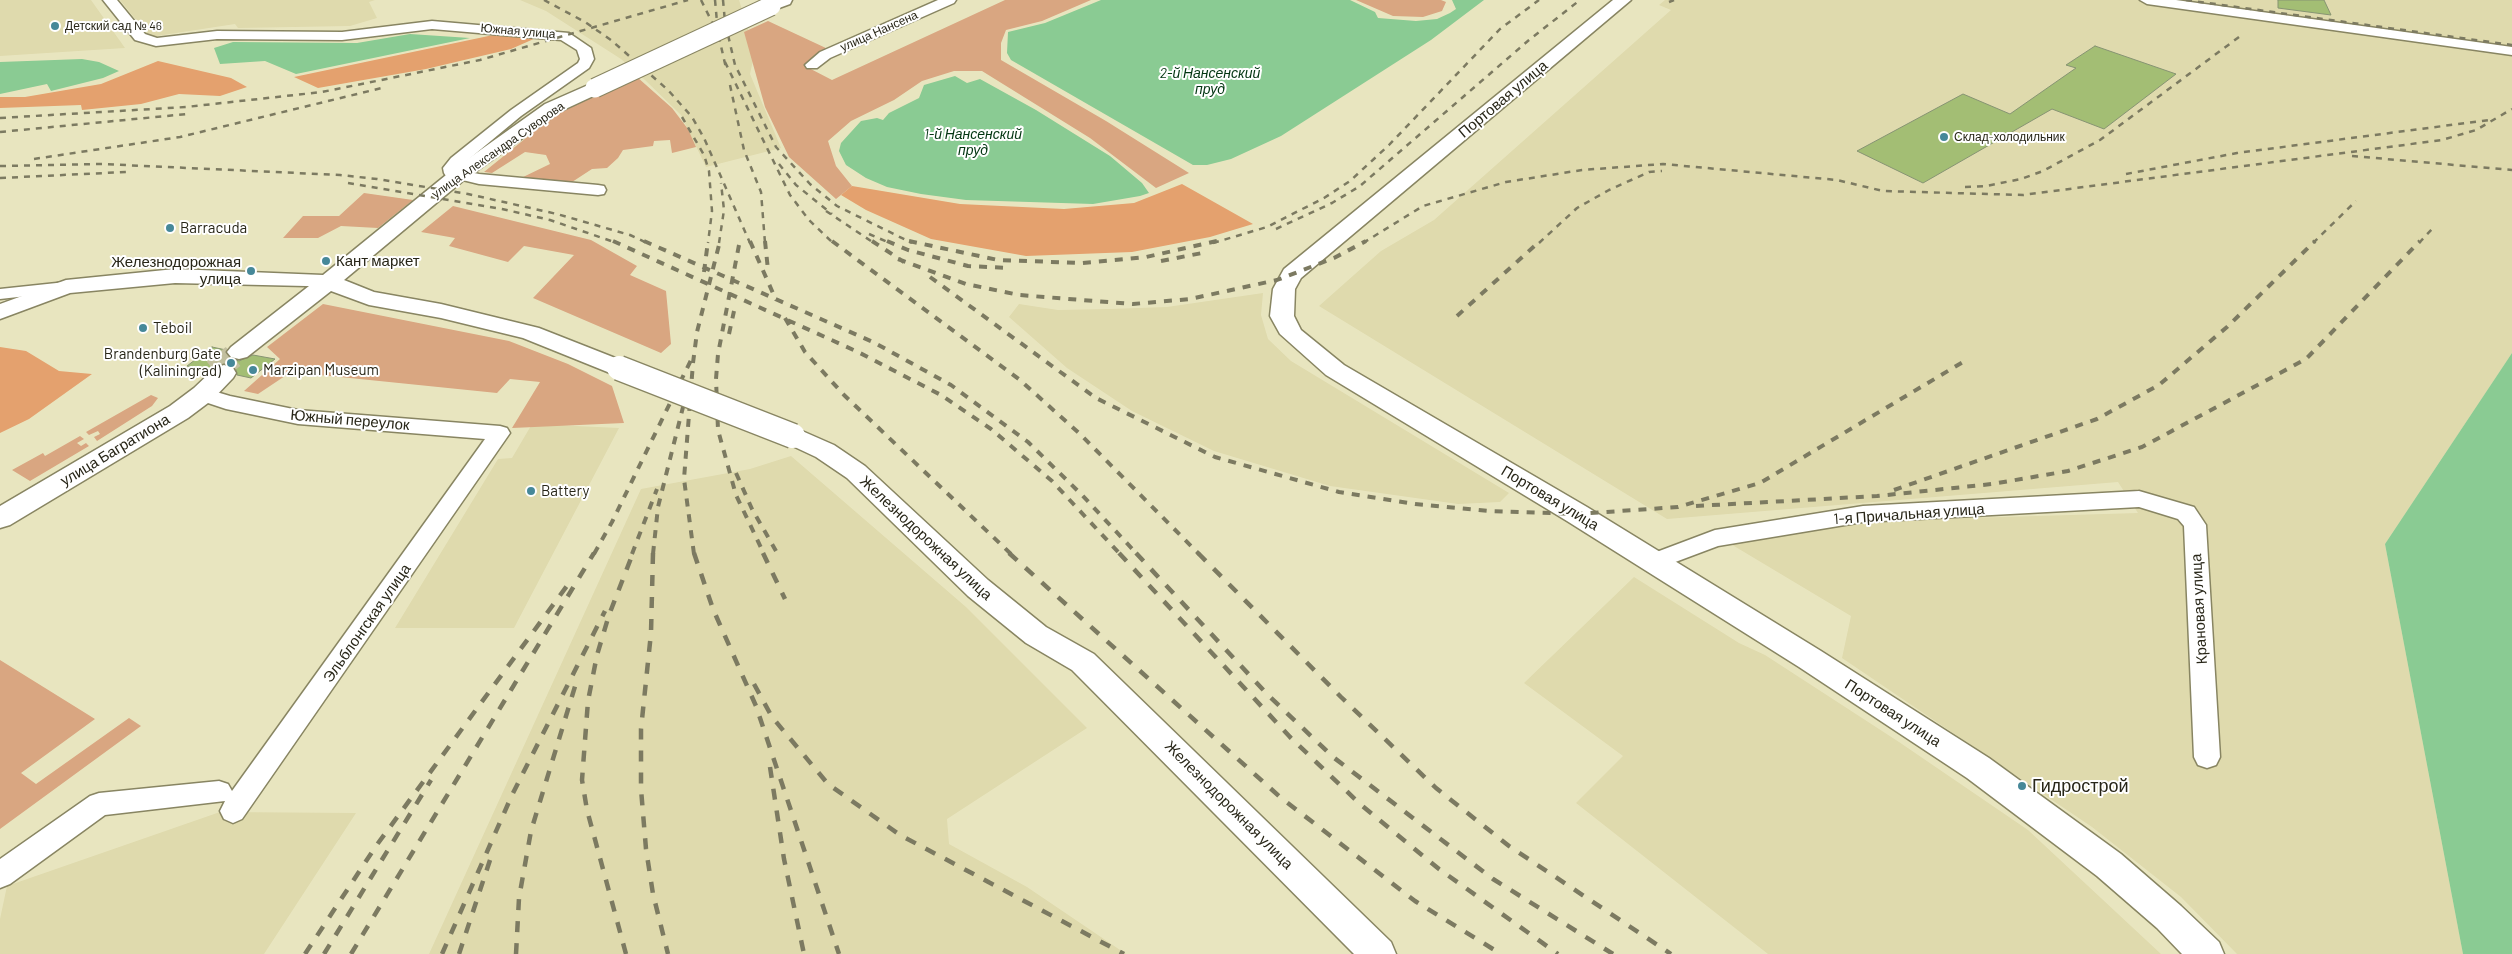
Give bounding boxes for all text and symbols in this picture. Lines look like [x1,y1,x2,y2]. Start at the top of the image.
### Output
street label: улица Нансена [838,7,920,55]
place label: Детский сад № 46 [65,19,162,33]
marker: Детский сад № 46 [49,20,61,32]
street label: Южная улица [480,21,556,41]
street label: Портовая улица [1455,57,1551,141]
water label: 2-й Нансенский пруд [1160,65,1260,98]
street label: улица Александра Суворова [429,99,567,201]
water label: 1-й Нансенский пруд [924,126,1022,158]
place label: Склад-холодильник [1954,130,2065,144]
marker: Склад-холодильник [1938,131,1950,143]
place label: Barracuda [180,219,247,237]
marker: Barracuda [164,222,176,234]
place label: Кант маркет [336,252,420,270]
place label: Железнодорожная улица [111,253,241,288]
marker: Кант маркет [320,255,332,267]
marker: Железнодорожная улица [245,265,257,277]
place label: Teboil [153,319,192,337]
marker: Teboil [137,322,149,334]
place label: Brandenburg Gate (Kaliningrad) [104,345,221,380]
marker: Brandenburg Gate (Kaliningrad) [225,357,237,369]
place label: Marzipan Museum [263,361,379,379]
marker: Marzipan Museum [247,364,259,376]
street label: Южный переулок [290,406,410,434]
street label: улица Багратиона [57,410,173,490]
street label: Портовая улица [1498,462,1602,534]
street label: Железнодорожная улица [856,472,996,604]
place label: Battery [541,482,589,500]
marker: Battery [525,485,537,497]
street label: 1-я Причальная улица [1833,500,1985,528]
street label: Крановая улица [2187,553,2211,665]
street label: Эльблонгская улица [319,560,415,686]
street label: Портовая улица [1842,675,1944,751]
street label: Железнодорожная улица [1161,737,1297,873]
place label: Гидрострой [2032,775,2129,797]
marker: Гидрострой [2016,780,2028,792]

